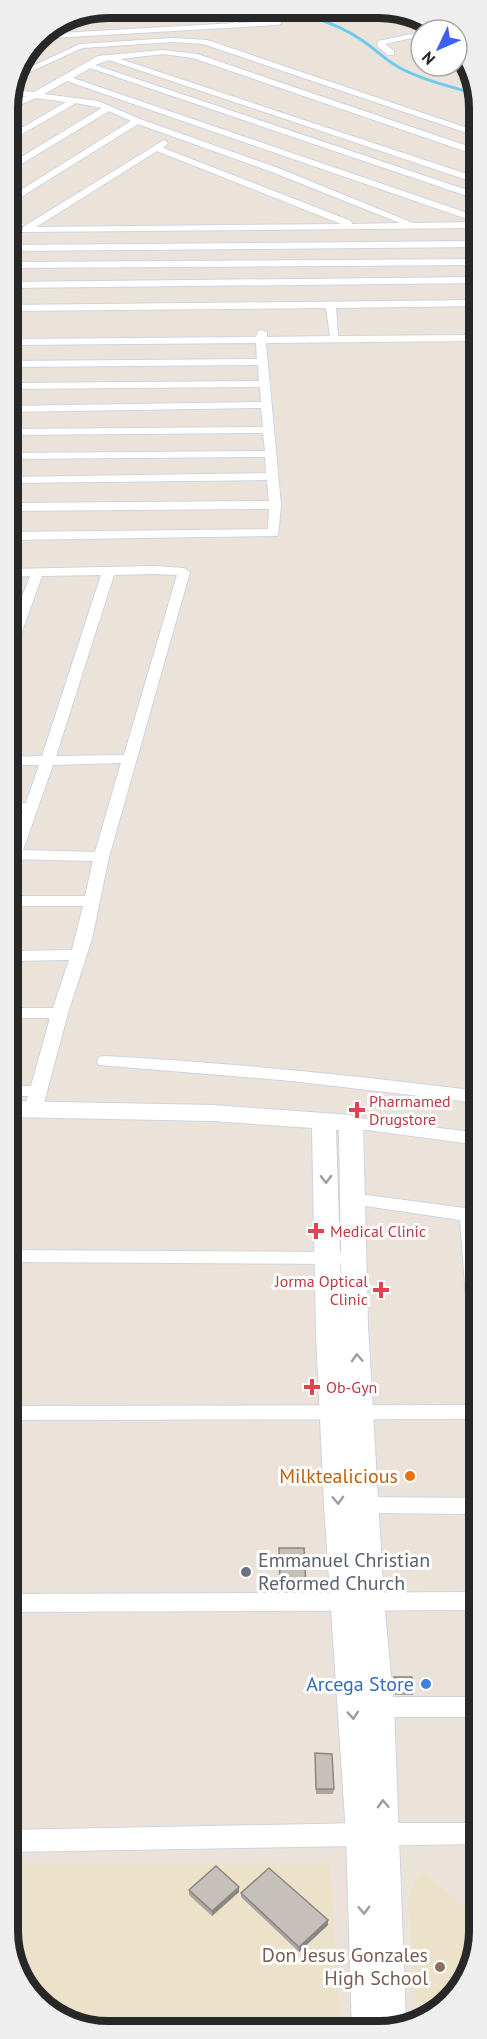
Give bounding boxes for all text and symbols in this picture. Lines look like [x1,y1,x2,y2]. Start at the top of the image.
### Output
north arrow [409,18,469,78]
text: N [417,48,439,69]
place label: Pharmamed Drugstore [369,1091,451,1129]
marker: Pharmamed Drugstore [350,1103,364,1117]
one-way arrow [320,1175,332,1184]
place label: Medical Clinic [330,1221,426,1241]
marker: Medical Clinic [307,1222,325,1240]
place label: Jorma Optical Clinic [274,1271,368,1309]
marker: Jorma Optical Clinic [372,1281,390,1299]
one-way arrow [351,1354,364,1363]
place label: Ob-Gyn [326,1377,377,1397]
marker: Ob-Gyn [303,1378,321,1396]
place label: Milktealicious [279,1463,398,1489]
marker: Milktealicious [403,1469,417,1483]
one-way arrow [332,1495,345,1504]
place label: Emmanuel Christian Reformed Church [258,1547,430,1596]
marker: Emmanuel Christian Reformed Church [239,1565,253,1579]
place label: Arcega Store [306,1671,414,1697]
marker: Arcega Store [419,1677,433,1691]
one-way arrow [346,1711,359,1720]
one-way arrow [376,1800,389,1809]
one-way arrow [358,1905,371,1914]
place label: Don Jesus Gonzales High School [262,1942,428,1991]
marker: Don Jesus Gonzales High School [433,1960,447,1974]

